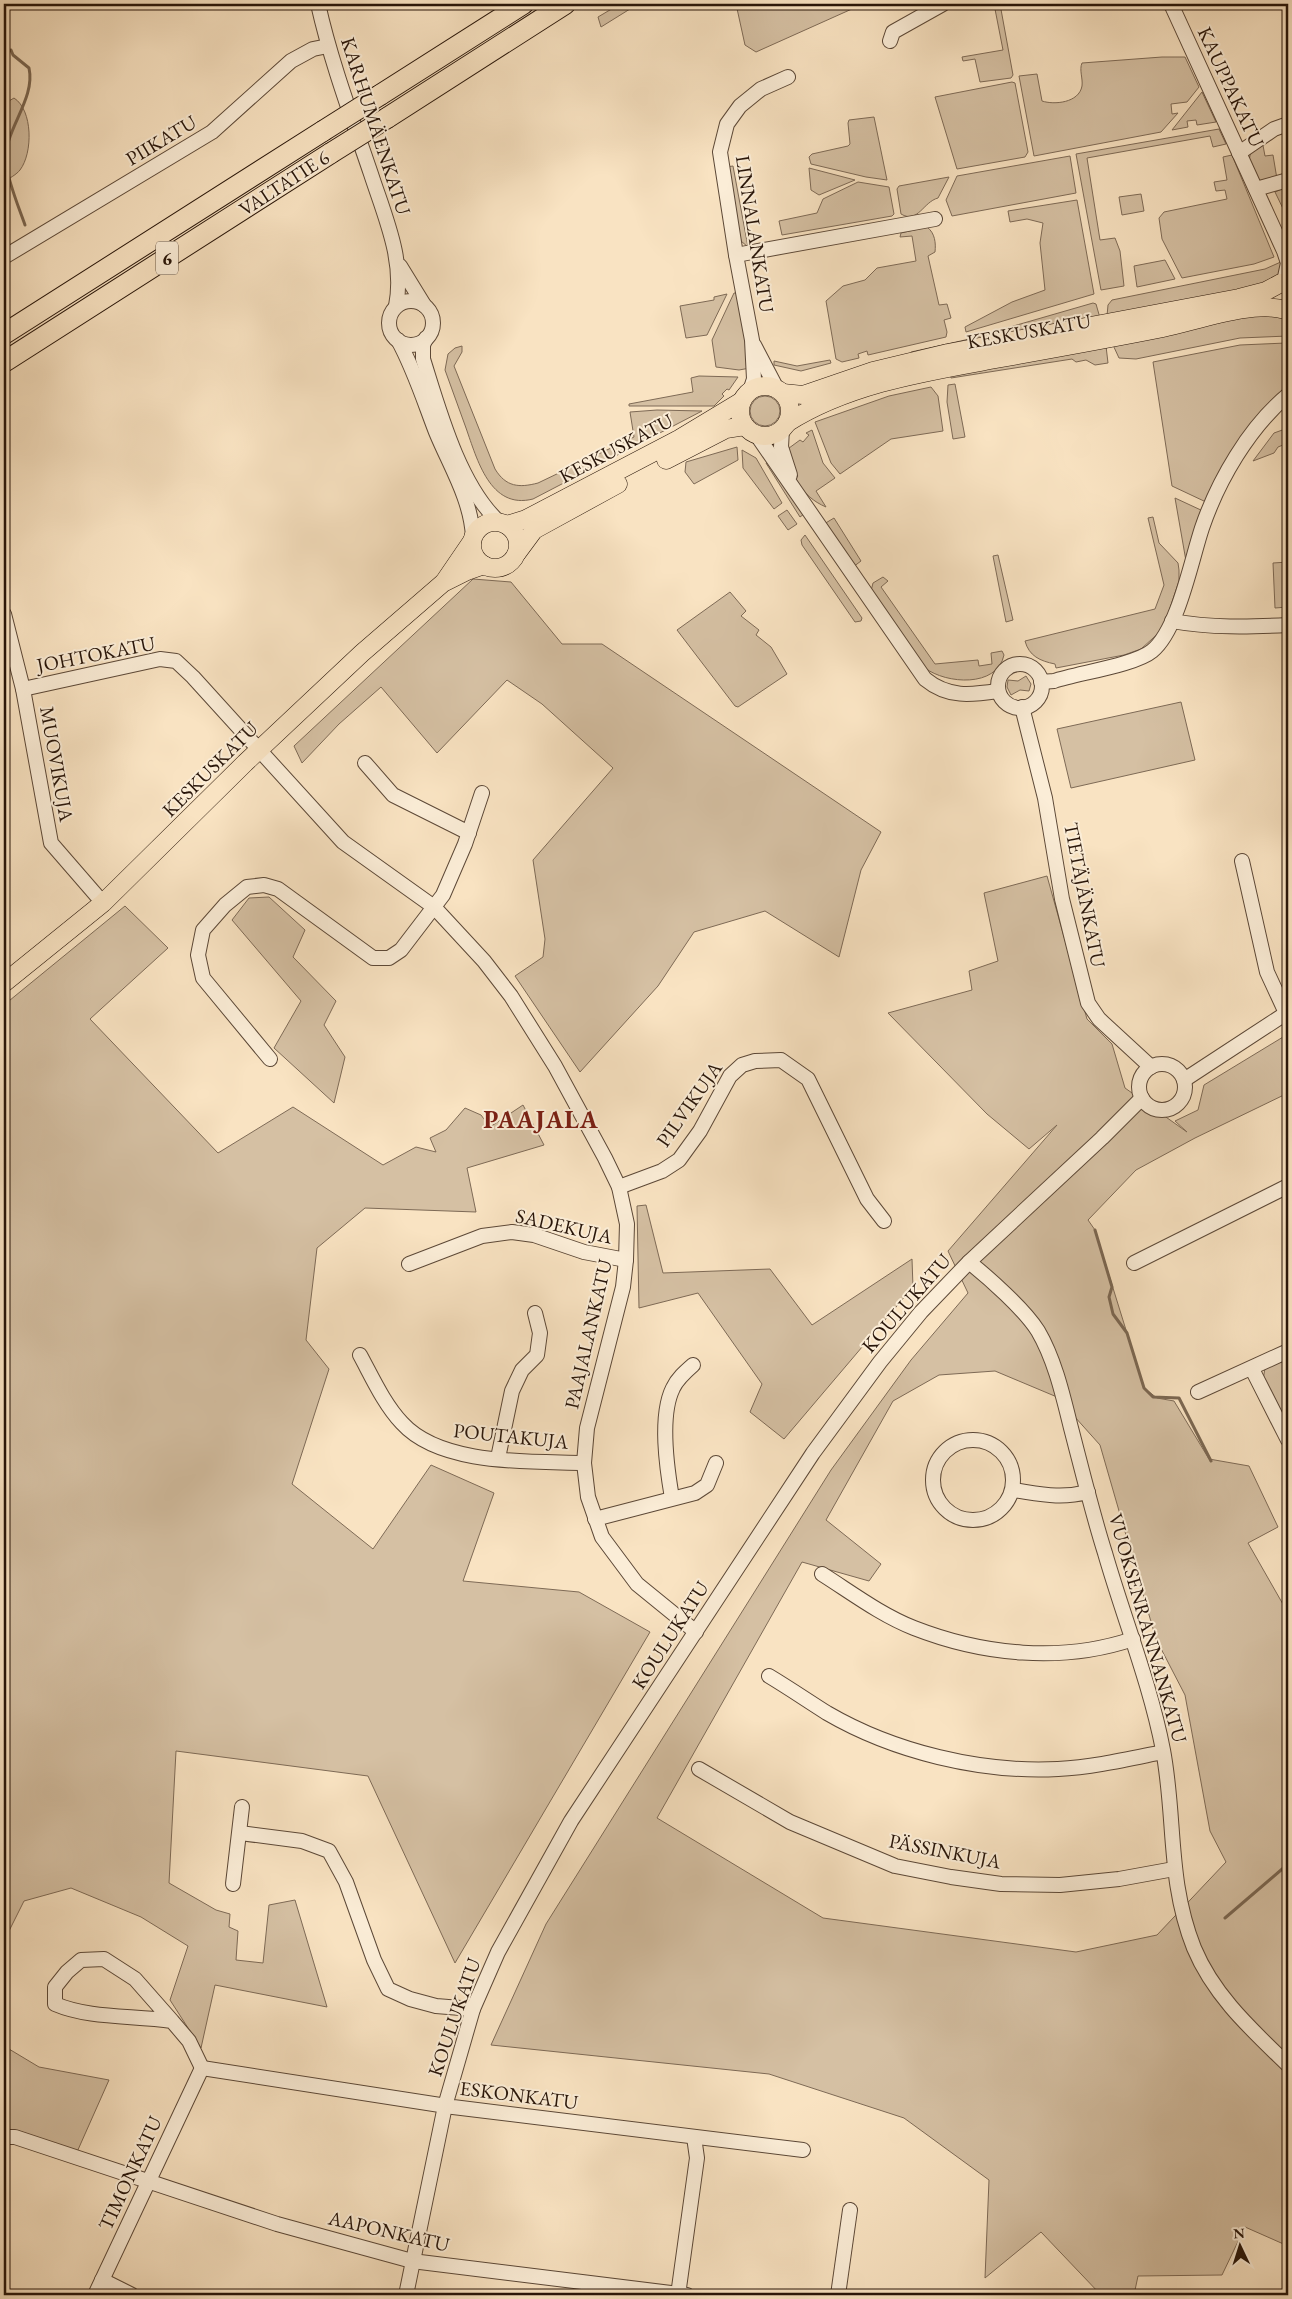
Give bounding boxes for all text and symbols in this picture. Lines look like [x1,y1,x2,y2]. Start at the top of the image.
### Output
street label: KAUPPAKATU [1192,23,1270,152]
street label: KARHUMÄENKATU [335,34,417,218]
street label: PIIKATU [121,109,201,171]
street label: VALTATIE 6 [234,144,334,222]
street label: LINNALANKATU [730,153,780,315]
road number: 6 [156,242,178,274]
street label: KESKUSKATU [965,307,1093,355]
street label: KESKUSKATU [554,407,678,489]
street label: JOHTOKATU [33,630,158,679]
street label: MUOVIKUJA [34,704,80,824]
street label: KESKUSKATU [156,715,264,823]
street label: TIETÄJÄNKATU [1058,820,1112,970]
street label: PILVIKUJA [650,1056,728,1152]
district label: PAAJALA [483,1103,599,1135]
street label: SADEKUJA [513,1202,615,1250]
street label: KOULUKATU [856,1248,957,1358]
street label: PAAJALANKATU [558,1256,618,1411]
street label: POUTAKUJA [452,1417,570,1455]
street label: VUOKSENRANNANKATU [1103,1510,1193,1746]
street label: KOULUKATU [625,1576,715,1694]
street label: PÄSSINKUJA [887,1827,1003,1875]
street label: KOULUKATU [422,1954,487,2080]
street label: ESKONKATU [458,2075,580,2115]
street label: TIMONKATU [92,2112,168,2234]
street label: AAPONKATU [325,2204,452,2258]
north arrow [1214,2222,1264,2272]
text: N [1233,2224,1246,2242]

